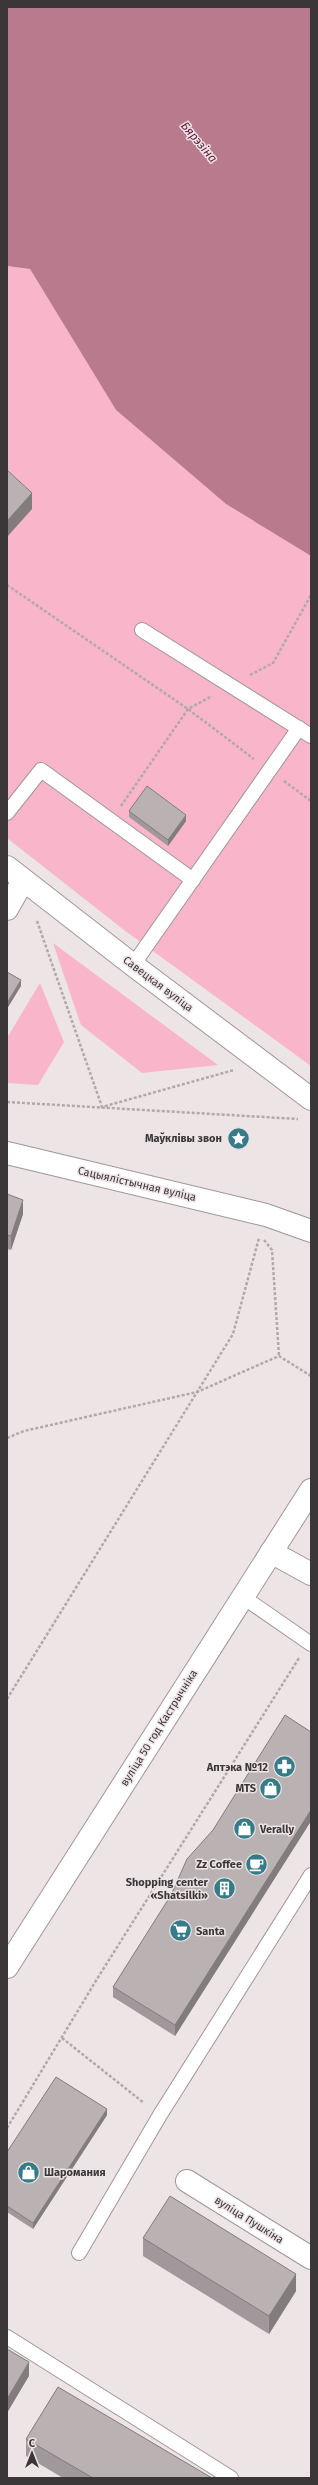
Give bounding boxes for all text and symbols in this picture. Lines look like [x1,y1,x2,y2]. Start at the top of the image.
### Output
water label: Бярэзіна [178,119,220,165]
street label: Савецкая вуліца [120,953,196,1015]
place icon: Маўклівы звон [225,1125,251,1151]
place label: Маўклівы звон [145,1132,222,1145]
street label: Сацыялістычная вуліца [77,1164,197,1204]
street label: вуліца 50 год Кастрычніка [118,1667,200,1789]
pharmacy icon: Аптэка №12 [271,1754,297,1780]
place label: Аптэка №12 [206,1761,268,1774]
shop icon: MTS [258,1775,284,1801]
place label: MTS [236,1782,257,1795]
shop icon: Verally [232,1816,258,1842]
place label: Verally [259,1823,294,1836]
cafe icon: Zz Coffee [244,1851,270,1877]
place label: Zz Coffee [196,1858,242,1871]
building icon: Shopping center «Shatsilki» [211,1875,237,1901]
place label: Shopping center «Shatsilki» [126,1876,209,1902]
supermarket icon: Santa [167,1918,193,1944]
place label: Santa [196,1925,225,1938]
shop icon: Шаромания [15,2159,41,2185]
place label: Шаромания [44,2166,106,2179]
street label: вуліца Пушкіна [212,2194,286,2246]
north arrow [12,2433,52,2473]
text: С [29,2437,36,2450]

